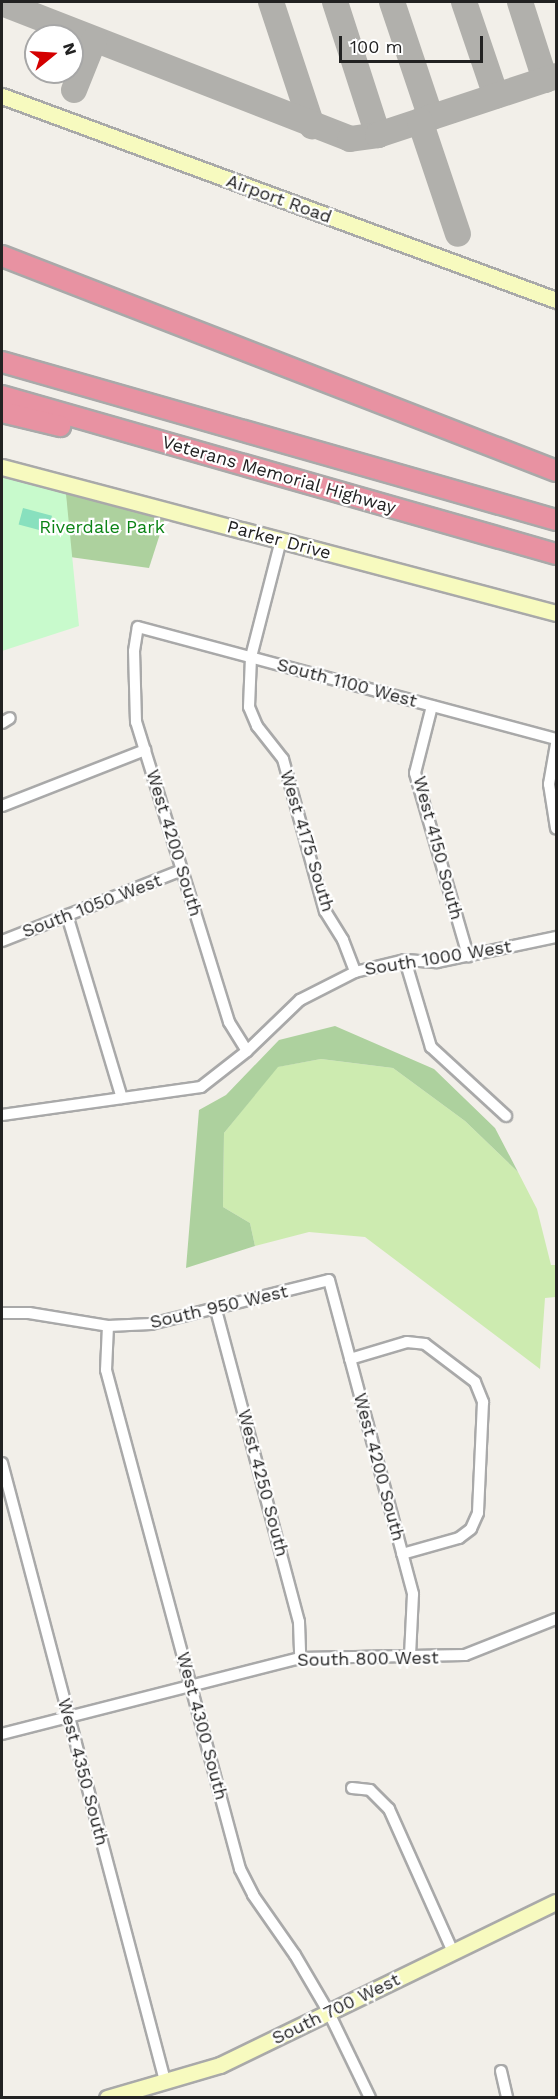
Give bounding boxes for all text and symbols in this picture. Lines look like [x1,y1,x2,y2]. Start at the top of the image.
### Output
north arrow [24,24,84,84]
scale bar [342,24,486,62]
text: 100 m [350,36,403,57]
text: N [59,40,81,57]
street label: Airport Road [223,170,335,228]
street label: Veterans Memorial Highway [159,431,399,519]
park label: Riverdale Park [39,516,165,538]
street label: Parker Drive [225,516,333,564]
street label: South 1100 West [274,654,420,712]
street label: West 4200 South [141,767,207,919]
street label: West 4175 South [275,768,339,914]
street label: West 4150 South [408,774,468,922]
street label: South 1050 West [19,869,165,943]
street label: South 1000 West [363,936,513,980]
street label: South 950 West [148,1281,290,1333]
street label: West 4200 South [349,1391,409,1543]
street label: West 4250 South [233,1407,293,1559]
street label: South 800 West [297,1647,439,1671]
street label: West 4300 South [172,1650,232,1802]
street label: West 4350 South [53,1696,113,1848]
street label: South 700 West [268,1968,404,2050]

